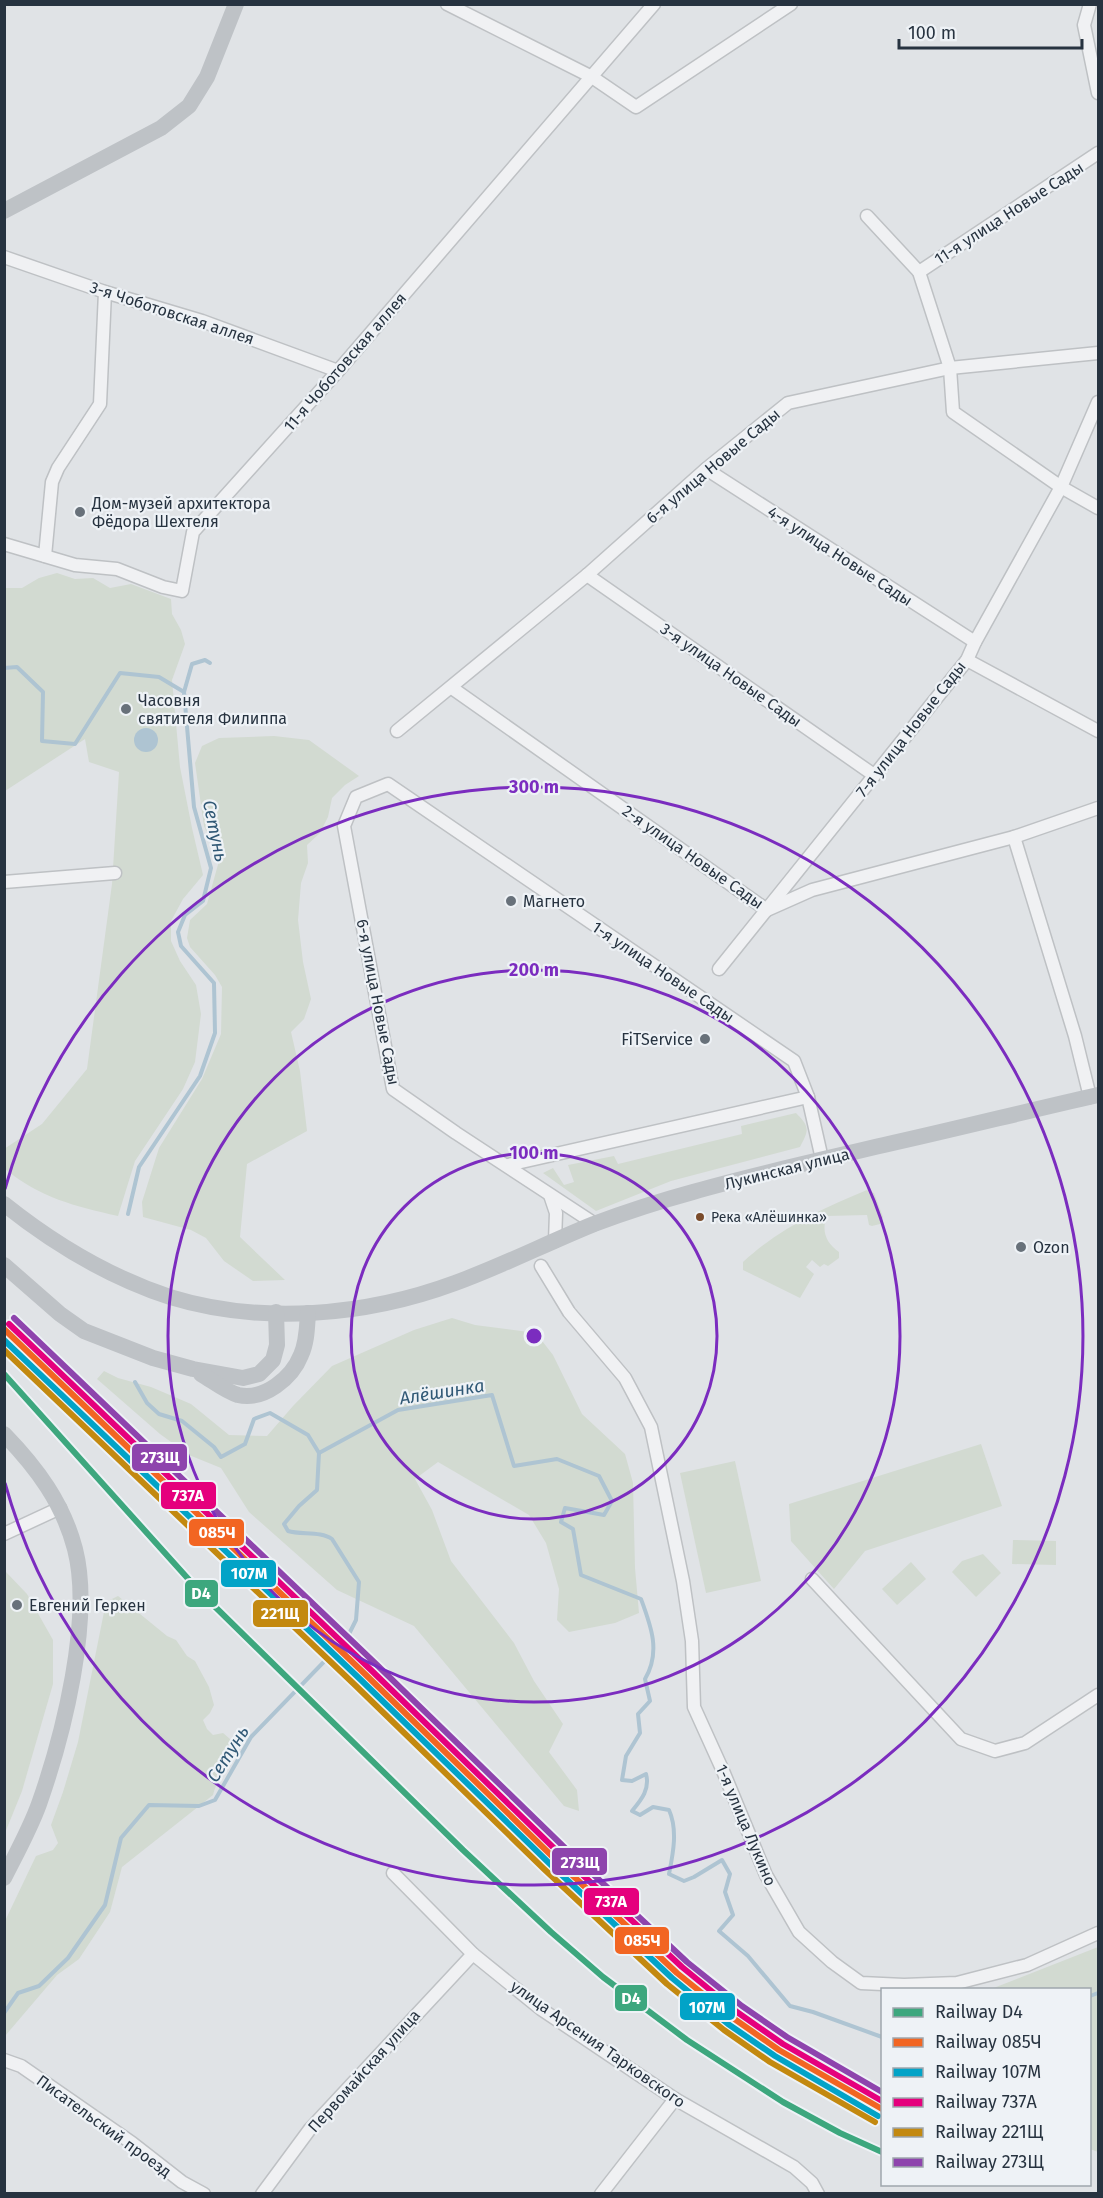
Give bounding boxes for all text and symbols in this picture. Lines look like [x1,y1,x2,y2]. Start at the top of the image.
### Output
scale bar [899,12,1082,50]
text: 100 m [908,22,956,44]
street label: 11-я улица Новые Сады [931,158,1087,268]
street label: 3-я Чоботовская аллея [87,277,257,349]
street label: 11-я Чоботовская аллея [280,289,410,435]
street label: 6-я улица Новые Сады [642,404,784,528]
place label: Дом-музей архитектора Фёдора Шехтеля [91,494,271,531]
street label: 4-я улица Новые Сады [764,502,916,610]
marker: Дом-музей архитектора Фёдора Шехтеля [73,505,87,519]
street label: 3-я улица Новые Сады [657,619,805,731]
street label: 7-я улица Новые Сады [852,657,970,801]
place label: Часовня святителя Филиппа [138,691,287,728]
marker: Часовня святителя Филиппа [119,702,133,716]
text: 300 m [508,776,559,798]
water label: Сетунь [198,798,232,864]
street label: 2-я улица Новые Сады [619,801,767,913]
place label: Магнето [523,892,585,911]
marker: Магнето [504,894,518,908]
street label: 6-я улица Новые Сады [353,917,403,1087]
street label: 1-я улица Новые Сады [588,917,738,1027]
text: 200 m [509,959,559,981]
place label: FiTService [621,1030,693,1049]
marker: FiTService [698,1032,712,1046]
text: 100 m [510,1142,558,1164]
street label: Лукинская улица [723,1144,851,1194]
place label: Река «Алёшинка» [711,1209,827,1226]
marker: Река «Алёшинка» [694,1211,706,1223]
place label: Ozon [1033,1238,1070,1257]
marker: Ozon [1014,1240,1028,1254]
centre of rings [524,1326,544,1346]
water label: Алёшинка [397,1374,486,1410]
line badge: 273Щ [131,1443,188,1472]
text: 273Щ [141,1448,179,1467]
line badge: 737А [160,1481,217,1510]
text: 737А [172,1486,205,1505]
line badge: 085Ч [188,1518,245,1547]
text: 085Ч [198,1523,236,1542]
line badge: 107М [220,1559,277,1588]
text: 107М [231,1564,268,1583]
line badge: D4 [184,1579,219,1608]
text: D4 [191,1584,211,1603]
place label: Евгений Геркен [29,1596,146,1615]
marker: Евгений Геркен [10,1598,24,1612]
line badge: 221Щ [252,1599,309,1628]
text: 221Щ [261,1604,299,1623]
water label: Сетунь [202,1722,254,1786]
street label: 1-я улица Лукино [712,1761,780,1889]
line badge: 273Щ [551,1847,608,1876]
text: 273Щ [561,1853,599,1872]
line badge: 737А [583,1887,640,1916]
text: 737А [595,1892,628,1911]
line badge: 085Ч [614,1926,670,1955]
text: 085Ч [623,1931,661,1950]
street label: улица Арсения Тарковского [507,1976,689,2112]
line badge: D4 [614,1984,648,2012]
legend [881,1988,1091,2186]
text: D4 [621,1989,641,2008]
line badge: 107М [679,1992,736,2021]
text: 107М [689,1998,726,2017]
text: Railway D4 [935,2001,1023,2023]
street label: Первомайская улица [304,2006,424,2136]
text: Railway 085Ч [935,2031,1042,2053]
text: Railway 107М [935,2061,1041,2083]
street label: Писательский проезд [33,2071,175,2181]
text: Railway 737А [935,2091,1037,2113]
text: Railway 221Щ [935,2121,1044,2143]
text: Railway 273Щ [935,2151,1044,2173]

